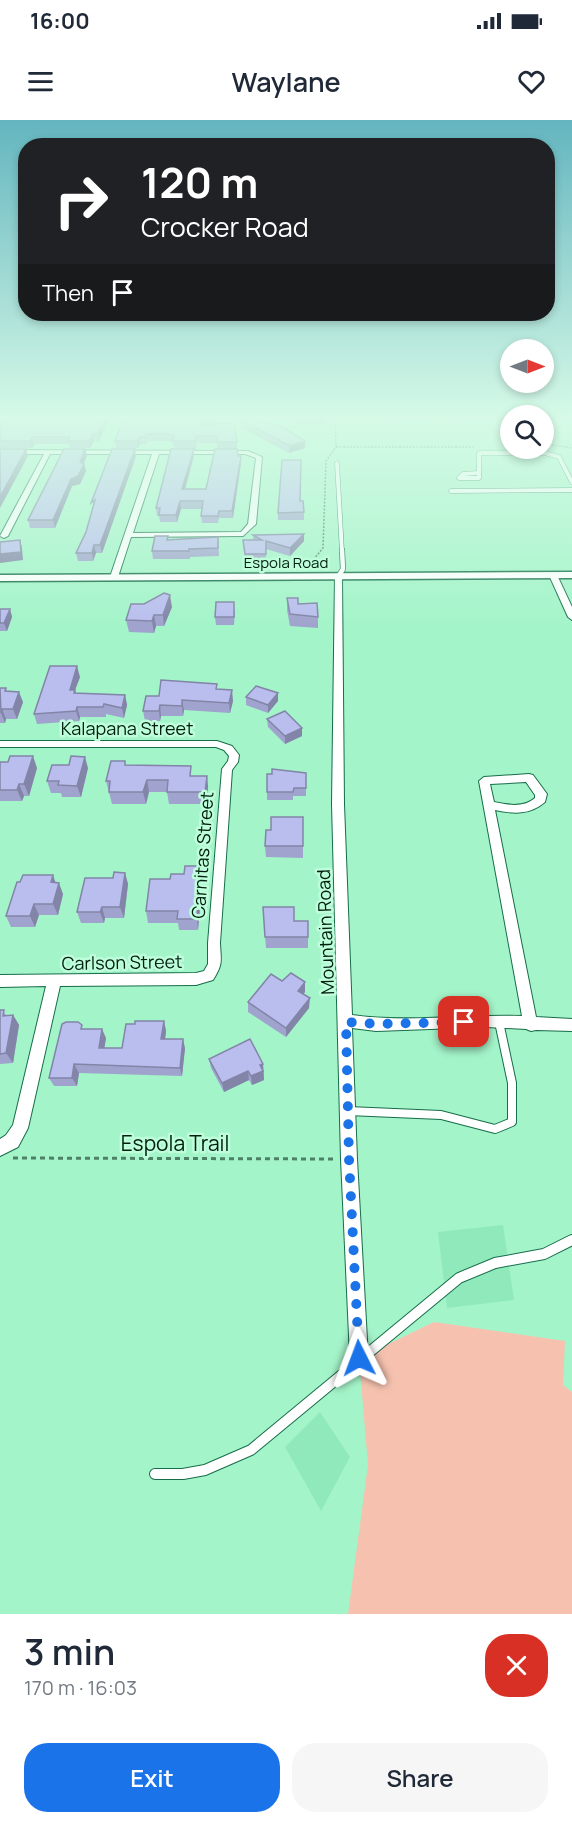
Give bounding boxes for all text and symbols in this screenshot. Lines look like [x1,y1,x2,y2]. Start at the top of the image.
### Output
text: 16:00 [30,6,90,36]
text: Waylane [231,63,341,100]
icon: menu [24,65,57,98]
icon: heart [515,65,548,98]
text: 120 m [141,153,258,211]
icon: right [42,162,120,240]
text: Crocker Road [141,208,309,245]
icon: arrive [106,276,139,309]
text: Then [42,278,94,308]
north arrow [500,339,554,393]
map controls [500,339,554,459]
button: search [500,405,554,459]
street label: Espola Road [244,552,328,573]
street label: Kalapana Street [61,716,193,740]
street label: Carnitas Street [186,791,218,919]
street label: Mountain Road [311,869,339,995]
street label: Carlson Street [61,949,183,975]
pin [438,996,489,1047]
icon: arrive [447,1005,480,1038]
street label: Espola Trail [121,1129,229,1157]
position arrow [327,1326,391,1390]
text: 3 min [24,1627,115,1676]
button: close [485,1634,548,1697]
text: 170 m · 16:03 [24,1674,137,1701]
button: Exit [24,1743,280,1812]
button: Share [292,1743,548,1812]

